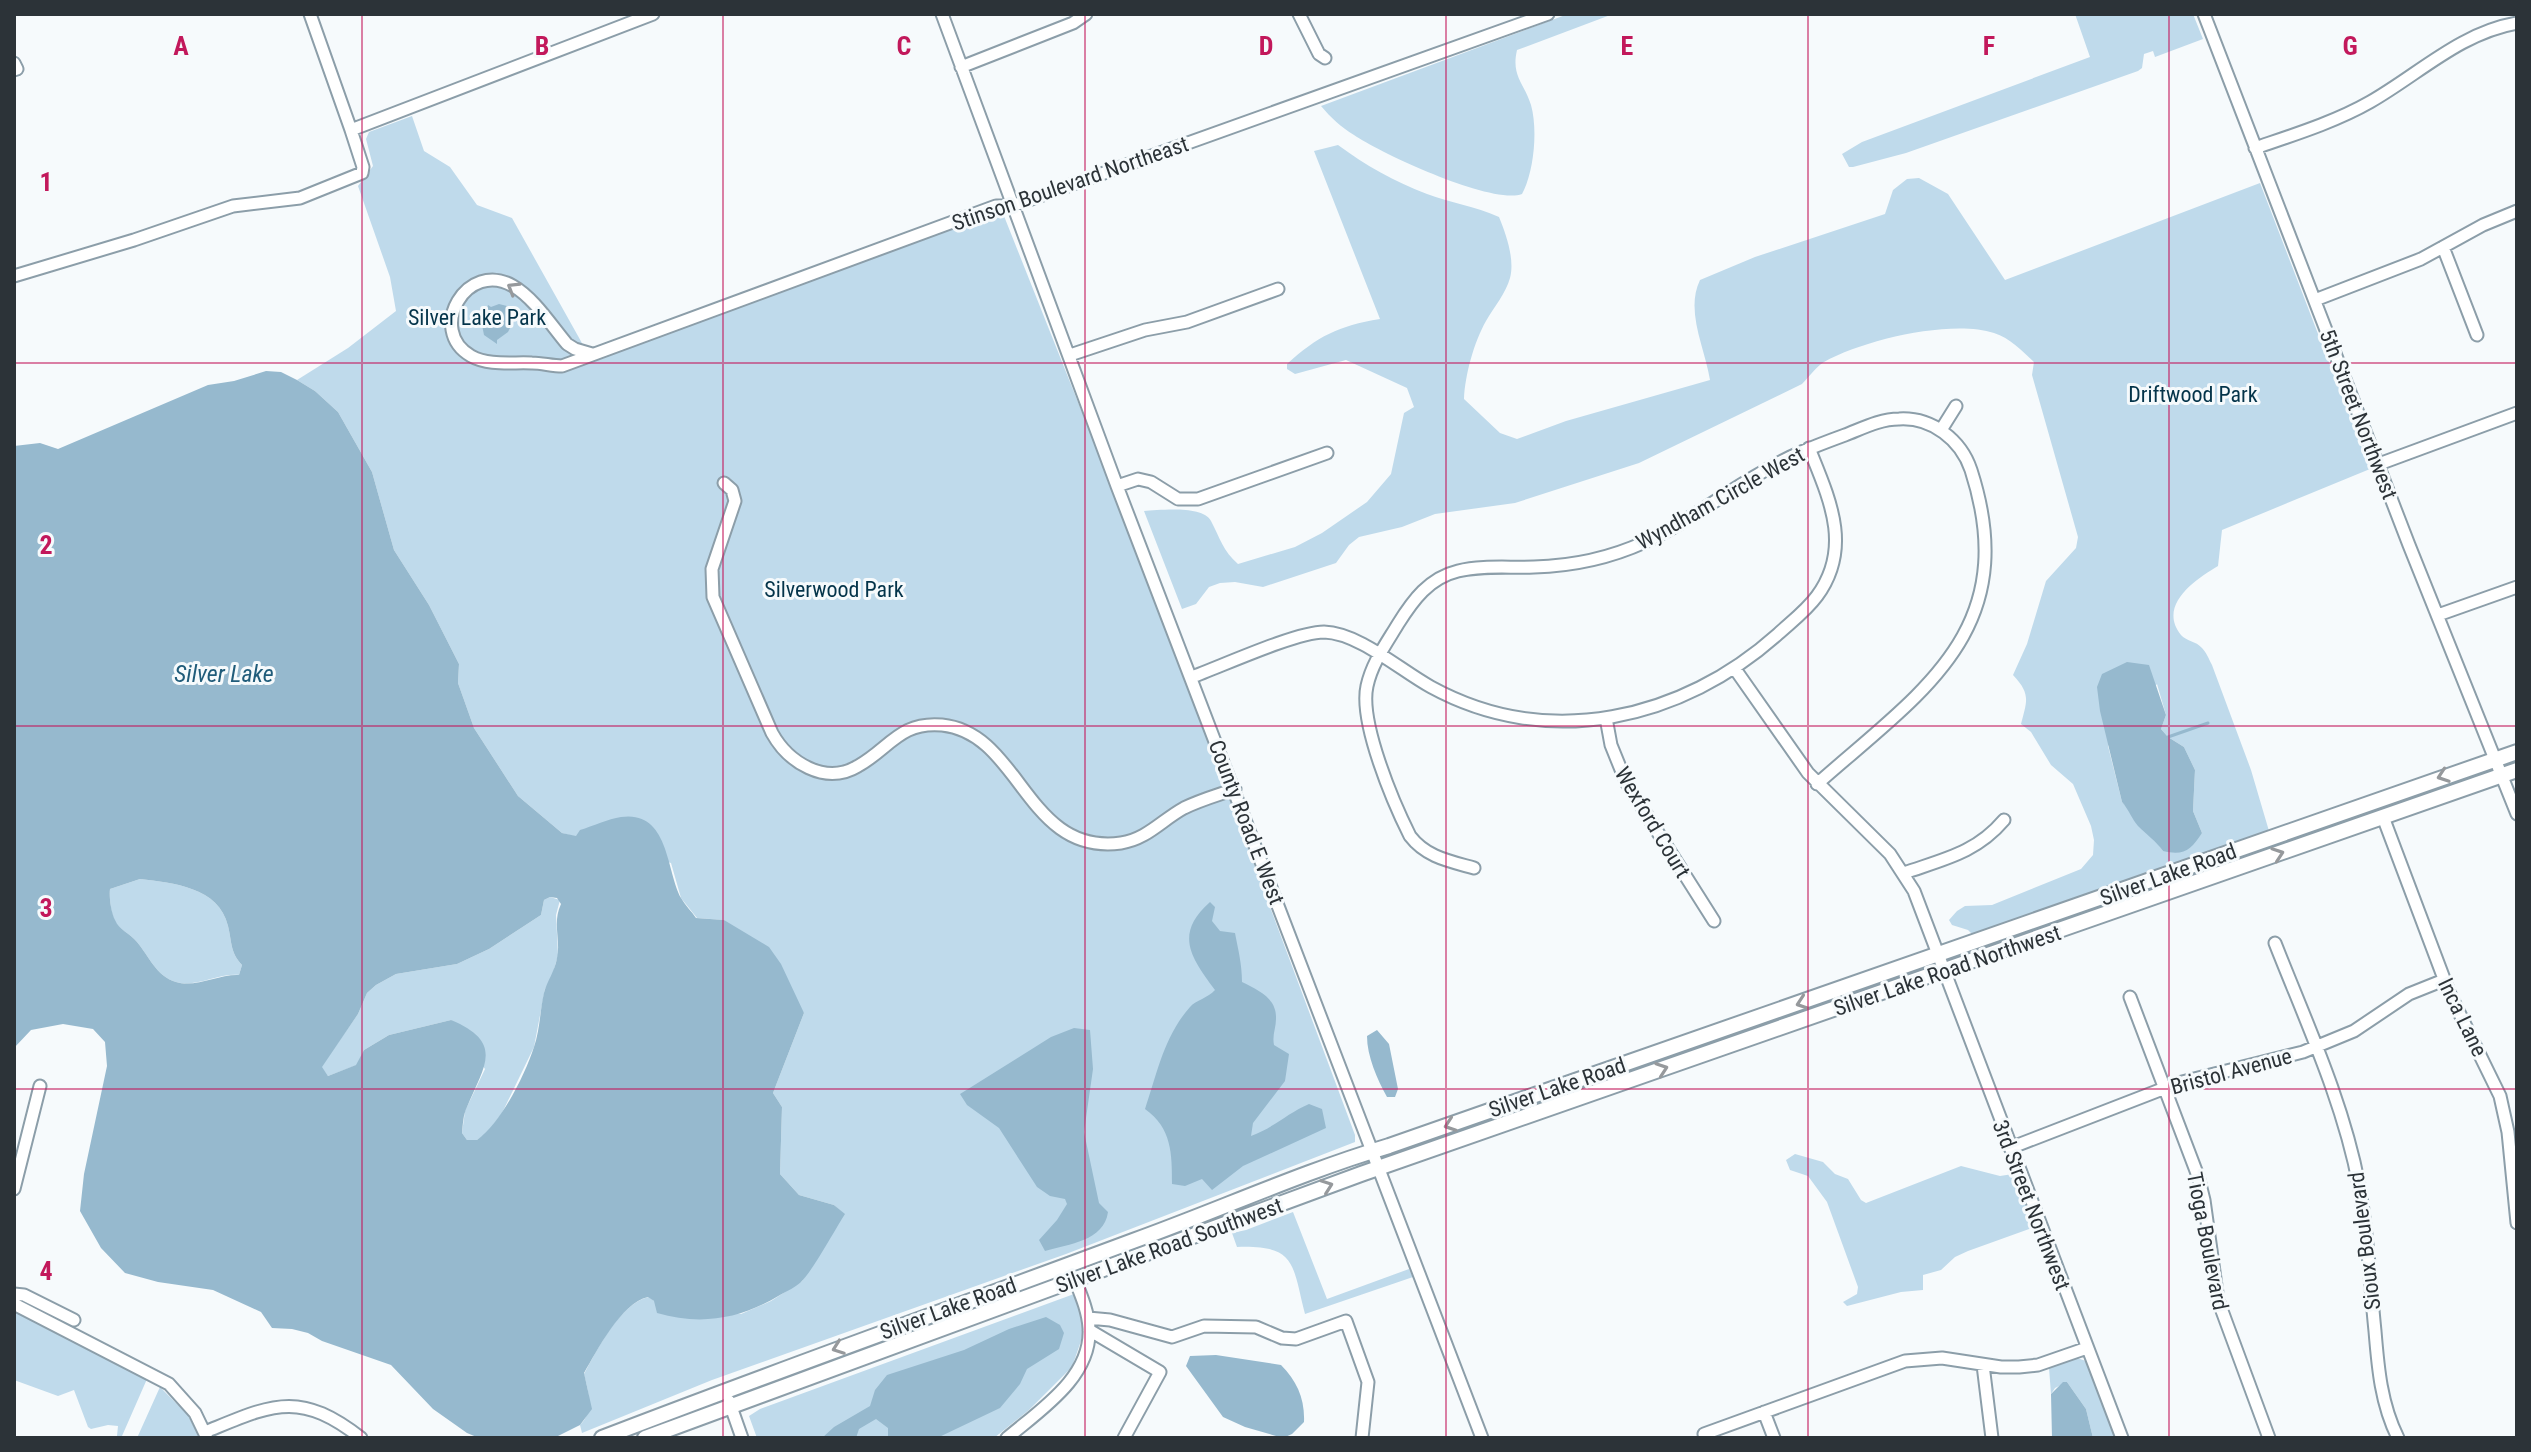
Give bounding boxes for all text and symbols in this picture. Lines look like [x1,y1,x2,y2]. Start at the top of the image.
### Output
text: A [173,31,189,61]
text: B [535,31,549,61]
text: C [897,31,912,61]
text: D [1259,31,1273,61]
text: E [1621,31,1634,61]
text: F [1983,31,1995,61]
text: G [2342,31,2358,61]
street label: Stinson Boulevard Northeast [949,131,1191,236]
text: 1 [39,167,53,197]
one-way arrow [507,282,522,298]
park label: Silver Lake Park [408,305,546,330]
street label: 5th Street Northwest [2315,326,2402,503]
park label: Driftwood Park [2128,382,2258,407]
street label: Wyndham Circle West [1632,442,1809,555]
text: 2 [39,530,53,560]
park label: Silverwood Park [764,577,904,602]
water label: Silver Lake [174,660,274,688]
street label: County Road E West [1204,736,1289,908]
street label: Wexford Court [1610,762,1695,882]
one-way arrow [2437,767,2451,783]
street label: Silver Lake Road [2097,838,2240,911]
one-way arrow [2270,848,2284,864]
text: 3 [39,893,53,923]
street label: Silver Lake Road Northwest [1830,920,2064,1021]
street label: Inca Lane [2433,974,2492,1060]
one-way arrow [1795,993,1809,1009]
street label: Bristol Avenue [2168,1043,2295,1100]
street label: Silver Lake Road [1485,1052,1629,1123]
one-way arrow [1654,1062,1668,1078]
one-way arrow [1444,1115,1458,1131]
street label: 3rd Street Northwest [1988,1117,2075,1294]
street label: Tioga Boulevard [2182,1170,2233,1312]
street label: Sioux Boulevard [2344,1170,2385,1311]
one-way arrow [1319,1180,1333,1196]
street label: Silver Lake Road Southwest [1052,1193,1286,1298]
text: 4 [39,1256,53,1286]
street label: Silver Lake Road [877,1272,1020,1345]
one-way arrow [832,1338,846,1355]

